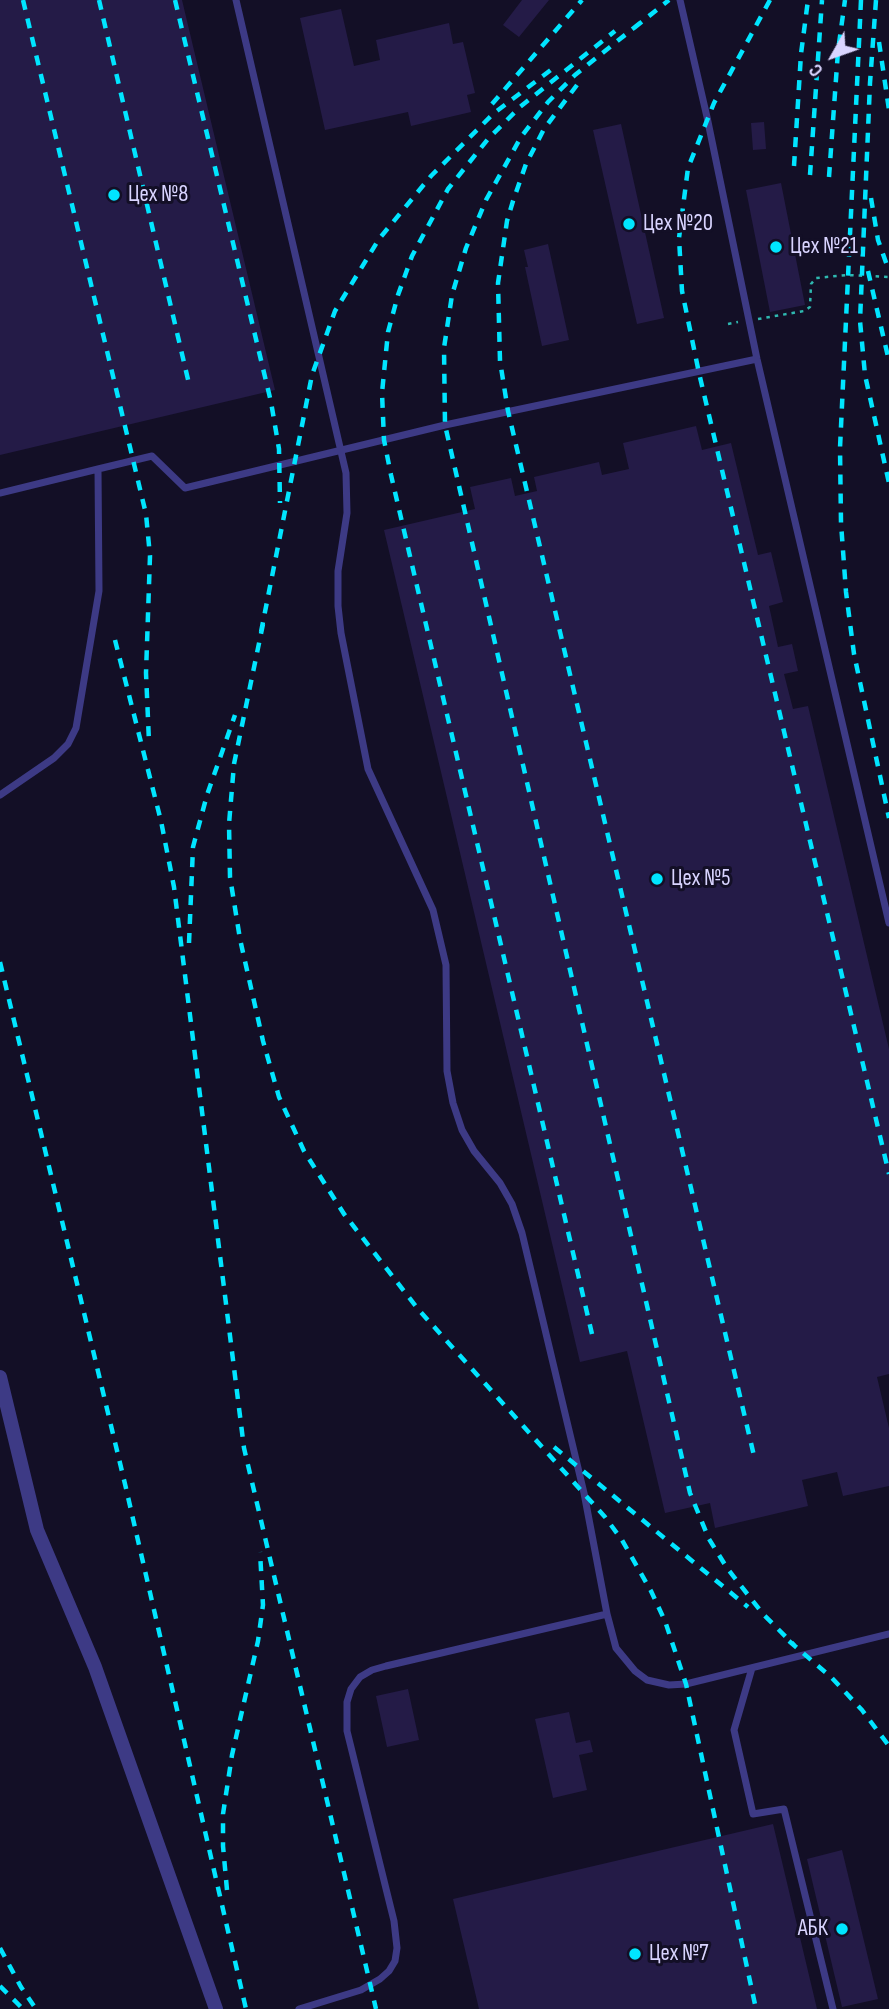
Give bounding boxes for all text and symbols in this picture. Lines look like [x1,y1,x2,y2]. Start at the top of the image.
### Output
north arrow [798,21,868,91]
text: С [805,59,828,81]
place label: Цех №8 [128,181,188,209]
marker: Цех №8 [106,187,122,203]
place label: Цех №20 [643,210,713,238]
marker: Цех №20 [621,216,637,232]
place label: Цех №21 [790,233,858,261]
marker: Цех №21 [768,239,784,255]
place label: Цех №5 [671,865,730,893]
marker: Цех №5 [649,871,665,887]
place label: АБК [798,1915,828,1943]
marker: АБК [834,1921,850,1937]
place label: Цех №7 [649,1940,708,1968]
marker: Цех №7 [627,1946,643,1962]

